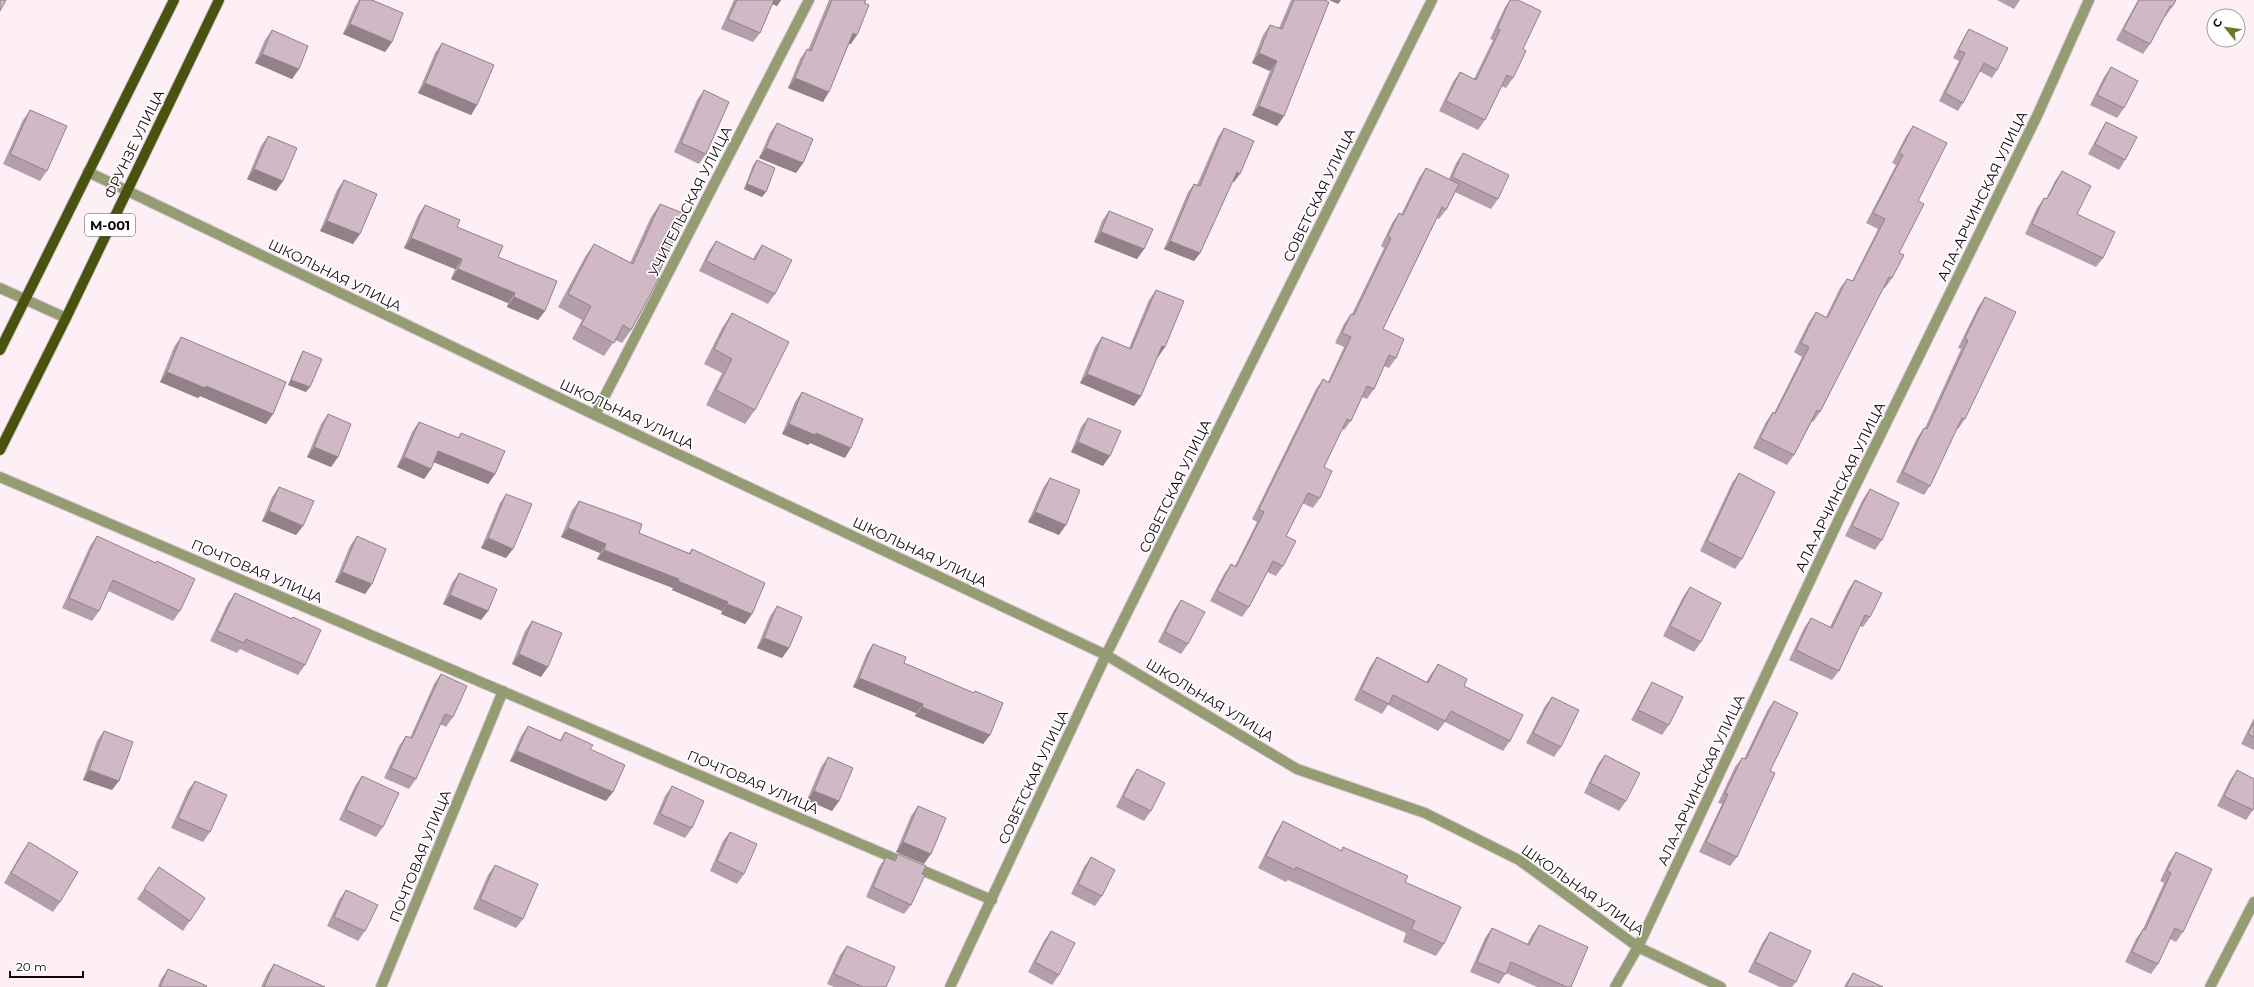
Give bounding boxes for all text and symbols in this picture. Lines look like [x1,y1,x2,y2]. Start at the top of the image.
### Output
north arrow [2206,8,2246,48]
text: С [2209,16,2225,30]
street label: ФРУНЗЕ УЛИЦА [100,86,168,201]
street label: АЛА-АРЧИНСКАЯ УЛИЦА [1933,108,2031,284]
street label: УЧИТЕЛЬСКАЯ УЛИЦА [644,122,736,279]
street label: СОВЕТСКАЯ УЛИЦА [1279,125,1359,265]
road number: M-001 [85,214,135,236]
street label: ШКОЛЬНАЯ УЛИЦА [265,235,405,315]
street label: ШКОЛЬНАЯ УЛИЦА [557,375,698,453]
street label: АЛА-АРЧИНСКАЯ УЛИЦА [1791,399,1889,575]
street label: СОВЕТСКАЯ УЛИЦА [1135,416,1215,556]
street label: ШКОЛЬНАЯ УЛИЦА [850,513,991,591]
street label: ПОЧТОВАЯ УЛИЦА [188,535,326,607]
street label: ШКОЛЬНАЯ УЛИЦА [1143,655,1278,746]
street label: АЛА-АРЧИНСКАЯ УЛИЦА [1653,691,1749,868]
street label: СОВЕТСКАЯ УЛИЦА [994,706,1072,847]
street label: ПОЧТОВАЯ УЛИЦА [684,746,822,818]
street label: ПОЧТОВАЯ УЛИЦА [385,786,455,925]
street label: ШКОЛЬНАЯ УЛИЦА [1518,841,1649,940]
scale bar [10,953,83,979]
text: 20 m [16,959,47,974]

